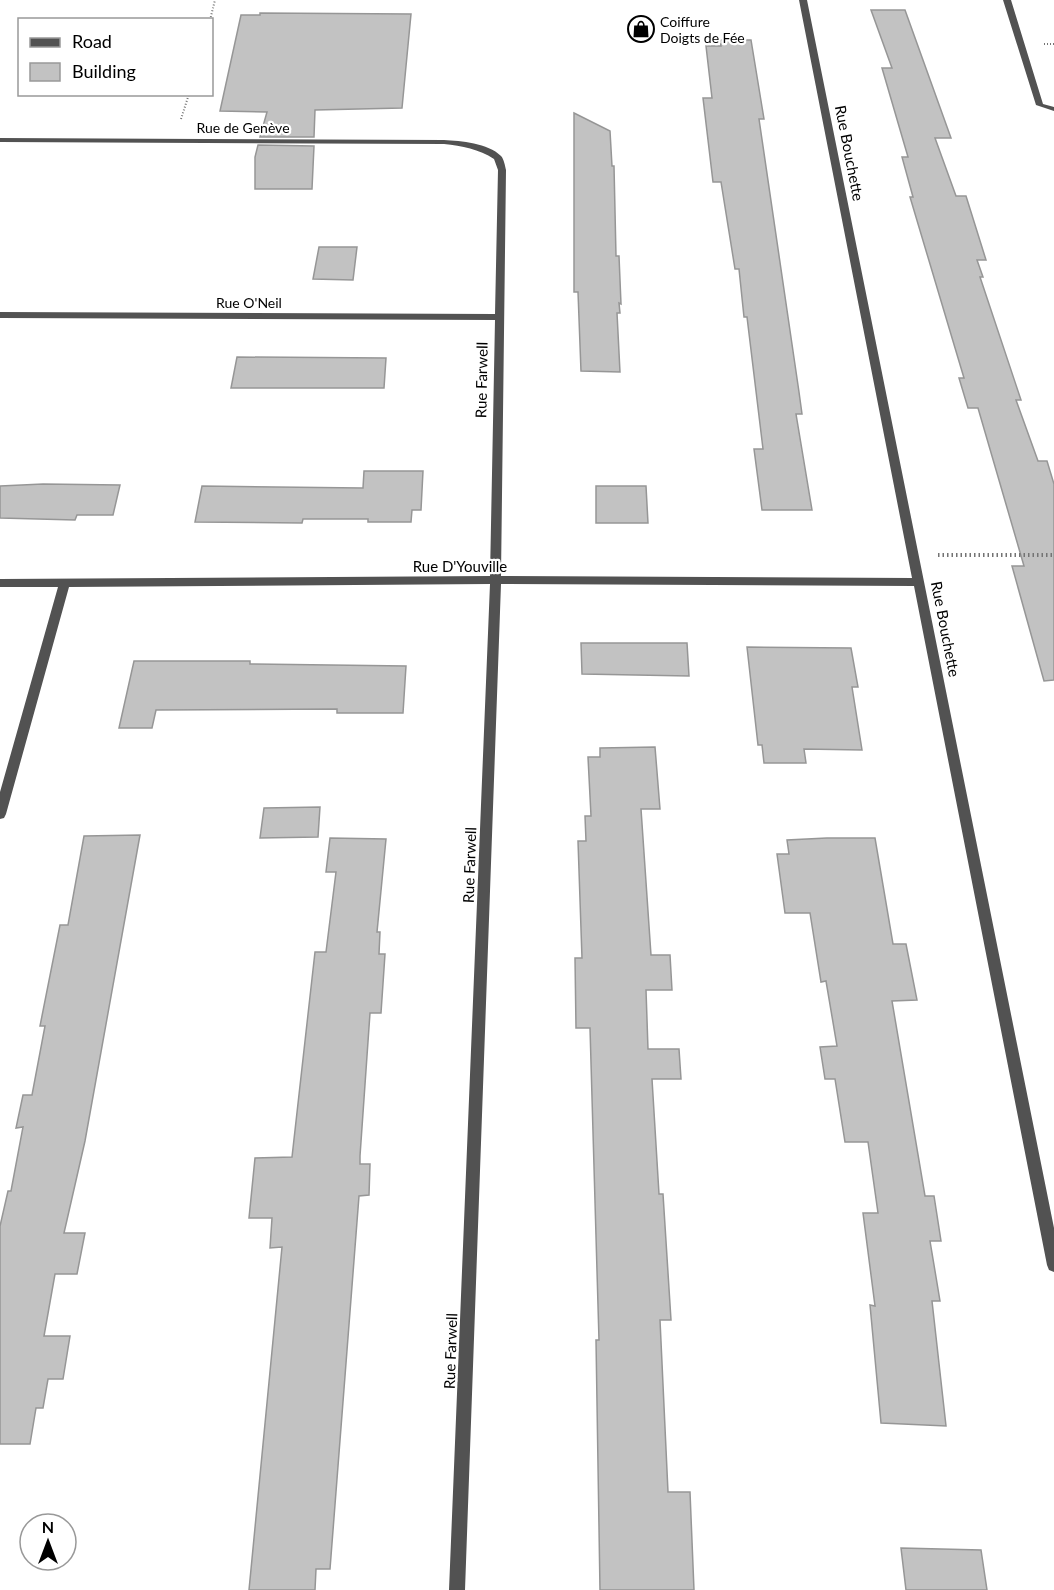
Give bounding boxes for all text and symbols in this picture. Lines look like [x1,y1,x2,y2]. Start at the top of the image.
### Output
place label: Coiffure Doigts de Fée [660,13,745,46]
shop icon: Coiffure Doigts de Fée [626,14,656,44]
legend [18,18,213,96]
text: Road [72,30,112,52]
text: Building [72,60,136,82]
street label: Rue Bouchette [832,104,868,202]
street label: Rue de Genève [196,119,290,136]
street label: Rue O'Neil [216,294,282,311]
street label: Rue Farwell [471,342,491,418]
street label: Rue D'Youville [413,557,507,575]
street label: Rue Bouchette [928,580,964,678]
street label: Rue Farwell [459,827,479,903]
street label: Rue Farwell [440,1313,460,1389]
north arrow [18,1512,78,1572]
text: N [42,1517,54,1536]

